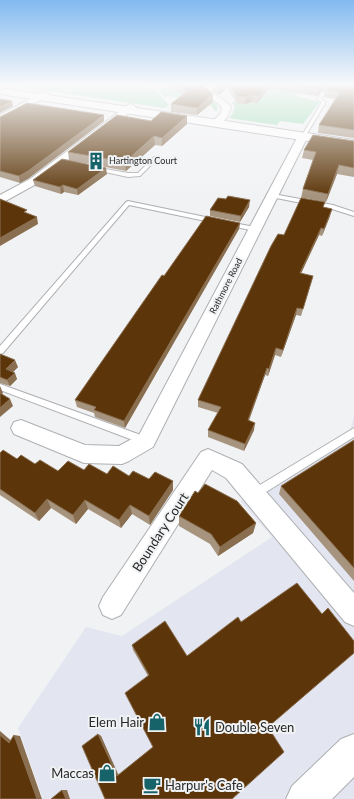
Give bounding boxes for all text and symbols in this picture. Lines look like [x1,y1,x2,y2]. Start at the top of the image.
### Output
building icon: Hartington Court [86,151,106,171]
place label: Hartington Court [109,155,178,166]
street label: Rathmore Road [207,256,244,315]
street label: Boundary Court [129,489,192,574]
shop icon: Elem Hair [147,712,167,732]
place label: Elem Hair [89,714,144,730]
restaurant icon: Double Seven [192,717,212,737]
place label: Double Seven [215,719,294,735]
shop icon: Maccas [97,763,117,783]
place label: Maccas [51,765,94,781]
cafe icon: Harpur's Cafe [142,775,162,795]
place label: Harpur's Cafe [165,777,243,793]

